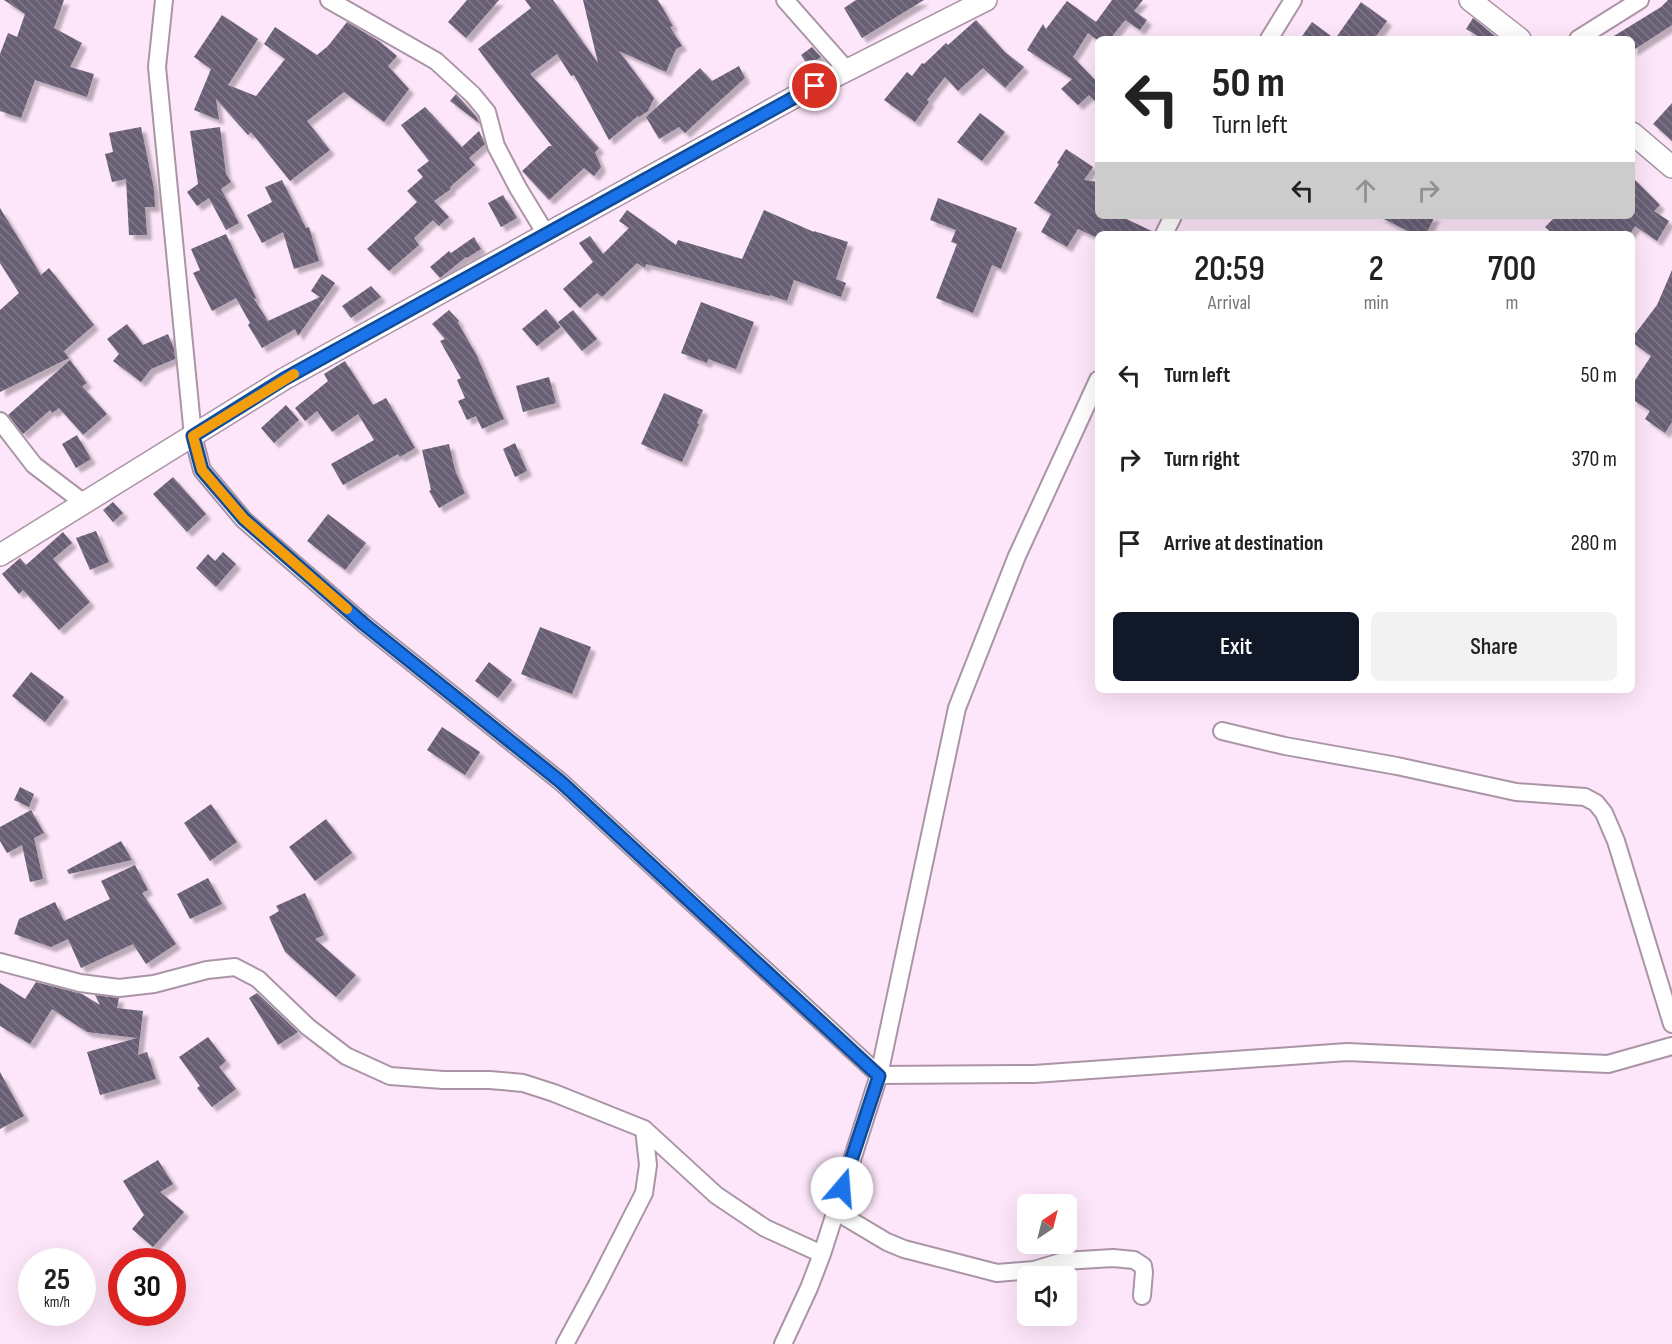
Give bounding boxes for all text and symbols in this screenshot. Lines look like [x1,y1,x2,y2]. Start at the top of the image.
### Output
text: 50 m [1212,58,1285,109]
pin [789,60,840,111]
icon: left [1113,60,1191,138]
icon: arrive [798,69,831,102]
text: Turn left [1212,109,1288,141]
icon: left [1286,174,1319,207]
icon: ahead [1349,174,1382,207]
icon: right [1412,174,1445,207]
text: 20:59 [1194,248,1265,291]
text: 2 [1369,248,1384,291]
text: 700 [1488,248,1536,291]
text: Arrival [1208,291,1251,315]
text: min [1364,291,1389,315]
text: m [1505,291,1518,315]
icon: left [1113,359,1146,392]
text: Turn left [1164,362,1230,389]
text: 50 m [1581,362,1617,389]
icon: right [1113,443,1146,476]
text: Turn right [1164,446,1240,473]
text: 370 m [1572,446,1617,473]
icon: arrive [1113,527,1146,560]
text: Arrive at destination [1164,530,1323,557]
text: 280 m [1571,530,1617,557]
button: Exit [1113,612,1359,681]
button: Share [1371,612,1617,681]
position arrow [810,1156,874,1220]
north arrow [1017,1194,1077,1254]
map controls [1017,1194,1077,1326]
speed limit sign: 30 [108,1248,186,1326]
text: 25 [44,1262,70,1298]
button: sound [1017,1266,1077,1326]
text: km/h [44,1293,70,1312]

